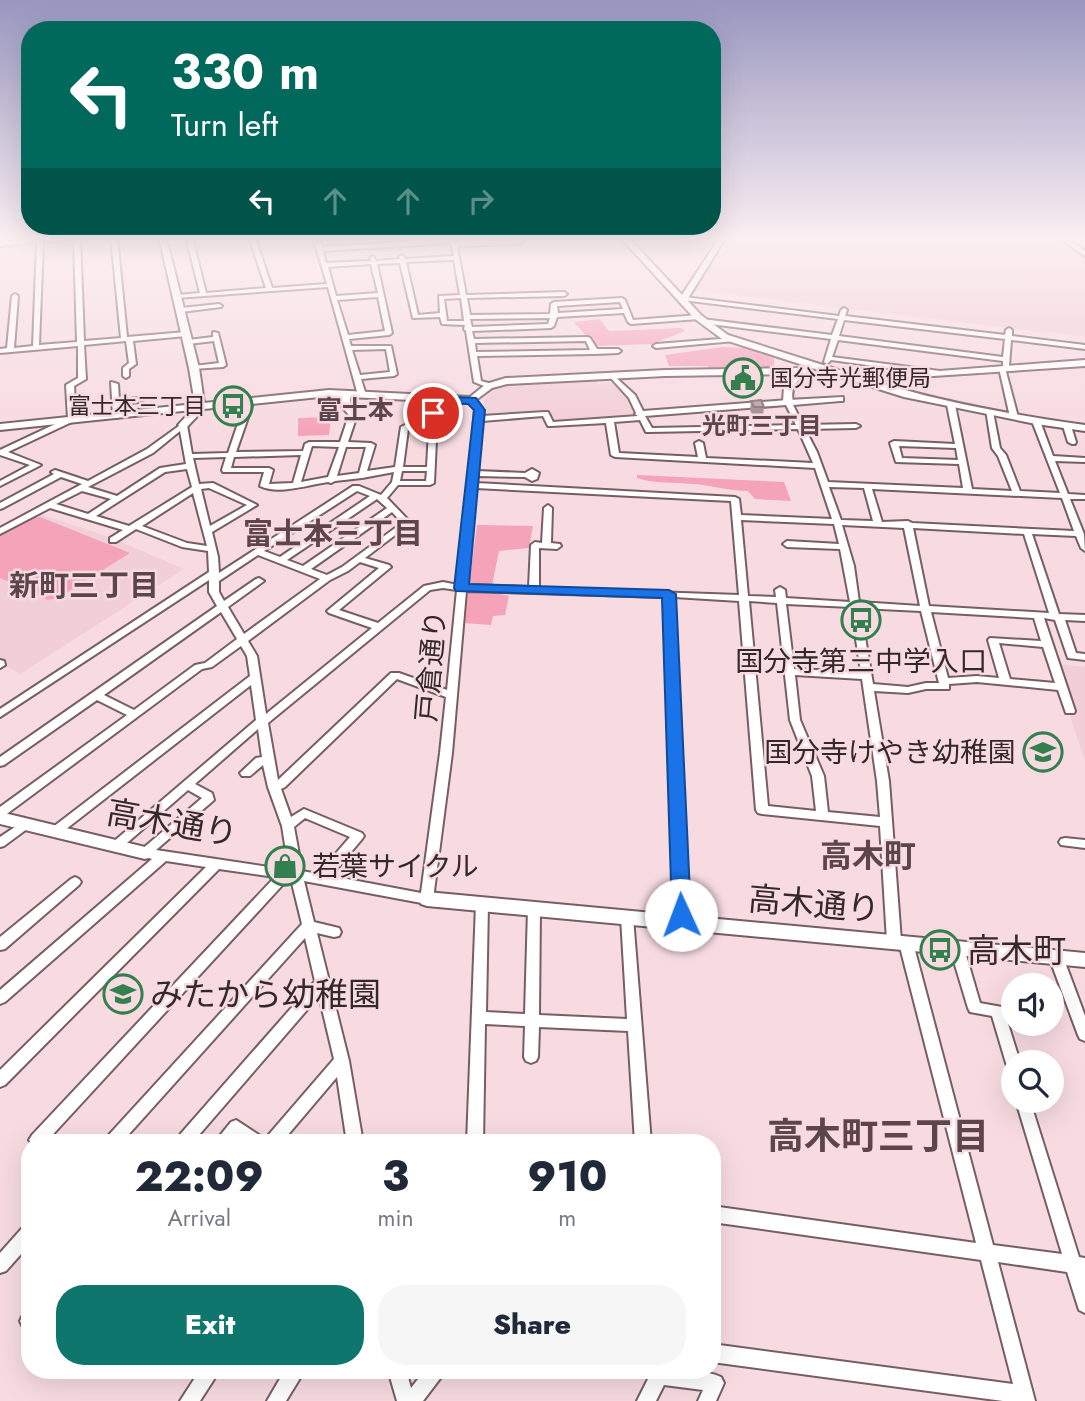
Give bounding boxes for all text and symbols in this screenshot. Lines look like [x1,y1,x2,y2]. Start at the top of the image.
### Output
text: 330 m [171,37,319,107]
icon: left [56,49,147,140]
text: Turn left [171,102,278,148]
icon: left [243,182,281,220]
icon: ahead [316,182,354,220]
icon: ahead [389,182,427,220]
icon: right [462,182,500,220]
public building icon: 国分寺光郵便局 [722,357,764,399]
place label: 国分寺光郵便局 [770,361,931,395]
pin [403,383,463,443]
bus stop icon: 富士本三丁目 [212,385,254,427]
place label: 富士本三丁目 [68,389,206,423]
district label: 富士本 [316,391,394,429]
icon: arrive [414,394,452,432]
district label: 光町三丁目 [702,408,822,443]
district label: 富士本三丁目 [243,512,423,555]
district label: 新町三丁目 [9,564,159,607]
bus stop icon: 国分寺第三中学入口 [840,599,882,641]
street label: 戸倉通り [406,608,456,724]
place label: 国分寺第三中学入口 [735,641,987,682]
school or university icon: 国分寺けやき幼稚園 [1022,731,1064,773]
place label: 国分寺けやき幼稚園 [764,732,1016,773]
street label: 高木通り [103,788,241,858]
district label: 高木町 [820,833,916,879]
shop icon: 若葉サイクル [264,845,306,887]
place label: 若葉サイクル [312,846,479,887]
street label: 高木通り [746,875,882,933]
position arrow [644,878,718,952]
place label: 高木町 [967,927,1066,974]
bus stop icon: 高木町 [919,929,961,971]
place label: みたから幼稚園 [150,971,381,1018]
school or university icon: みたから幼稚園 [102,973,144,1015]
map controls [1001,973,1064,1113]
button: sound [1001,973,1064,1036]
button: search [1001,1050,1064,1113]
district label: 高木町三丁目 [767,1109,989,1163]
text: 22:09 [135,1146,264,1207]
text: 3 [382,1146,409,1207]
text: 910 [527,1146,607,1207]
text: Arrival [168,1201,231,1235]
text: min [377,1201,413,1235]
text: m [558,1201,576,1235]
button: Exit [56,1285,364,1365]
button: Share [378,1285,686,1365]

